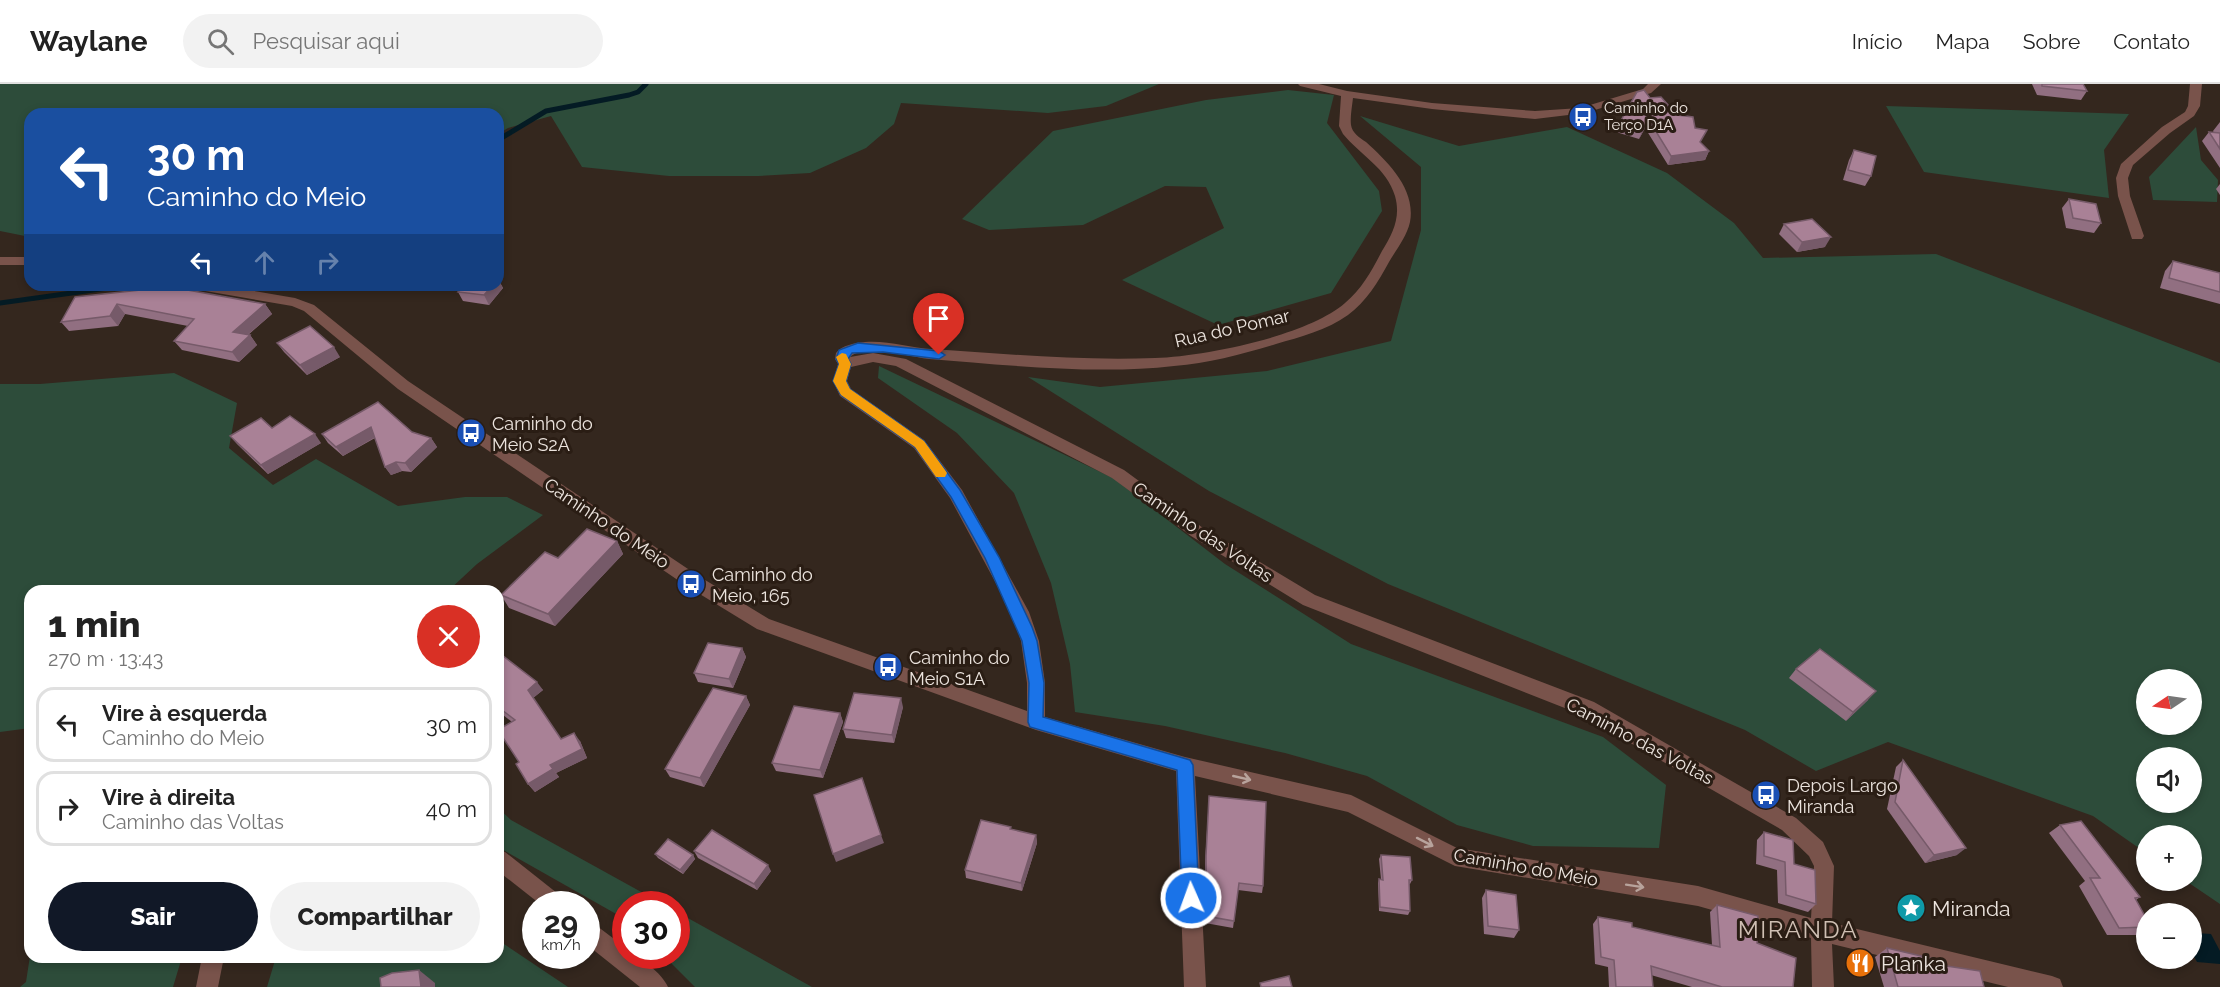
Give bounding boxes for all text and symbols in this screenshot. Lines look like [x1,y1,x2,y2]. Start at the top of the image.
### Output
search box [183,14,603,68]
text: Waylane [30,25,147,58]
icon: search [204,25,237,58]
text: Pesquisar aqui [252,28,400,54]
text: Início [1852,29,1902,54]
text: Mapa [1935,29,1990,54]
text: Sobre [2023,29,2080,54]
text: Contato [2113,29,2190,54]
place label: Caminho do Terço D1A [1604,99,1688,134]
bus stop icon: Caminho do Terço D1A [1567,101,1599,133]
text: 30 m [147,131,245,180]
icon: left [48,132,126,210]
text: Caminho do Meio [147,181,366,212]
icon: left [185,246,218,279]
icon: ahead [248,246,281,279]
icon: right [311,246,344,279]
pin [913,293,964,355]
icon: arrive [922,302,955,335]
street label: Rua do Pomar [1172,304,1292,351]
place label: Caminho do Meio S2A [492,413,593,455]
bus stop icon: Caminho do Meio S2A [455,417,487,449]
street label: Caminho do Meio [541,473,674,573]
street label: Caminho das Voltas [1129,478,1277,587]
place label: Caminho do Meio, 165 [712,564,813,606]
bus stop icon: Caminho do Meio, 165 [675,568,707,600]
text: 1 min [48,603,140,645]
button: close [417,605,480,668]
text: 270 m · 13:43 [48,647,163,671]
place label: Caminho do Meio S1A [909,647,1010,689]
bus stop icon: Caminho do Meio S1A [872,651,904,683]
north arrow [2136,669,2202,735]
map controls [2136,669,2202,969]
street label: Caminho das Voltas [1563,693,1717,789]
text: Vire à esquerda [102,700,267,726]
icon: left [51,708,84,741]
text: 30 m [426,712,477,738]
text: Caminho do Meio [102,726,265,750]
button: sound [2136,747,2202,813]
one-way arrow [1232,773,1251,785]
place label: Depois Largo Miranda [1787,775,1898,817]
bus stop icon: Depois Largo Miranda [1750,779,1782,811]
text: Vire à direita [102,784,235,810]
icon: right [51,792,84,825]
text: 40 m [426,796,477,822]
text: Caminho das Voltas [102,810,284,834]
button: + [2136,825,2202,891]
one-way arrow [1415,836,1433,848]
street label: Caminho do Meio [1452,844,1600,890]
position arrow [1159,866,1223,930]
one-way arrow [1624,880,1644,891]
button: Sair [48,882,258,951]
button: Compartilhar [270,882,480,951]
speed limit sign: 30 [612,891,690,969]
place icon: Miranda [1895,892,1927,924]
place label: Miranda [1932,896,2011,921]
button: − [2136,903,2202,969]
text: 29 [544,905,578,940]
district label: MIRANDA [1738,915,1858,944]
text: km/h [541,936,581,954]
restaurant icon: Planka [1844,947,1876,979]
place label: Planka [1881,951,1946,976]

